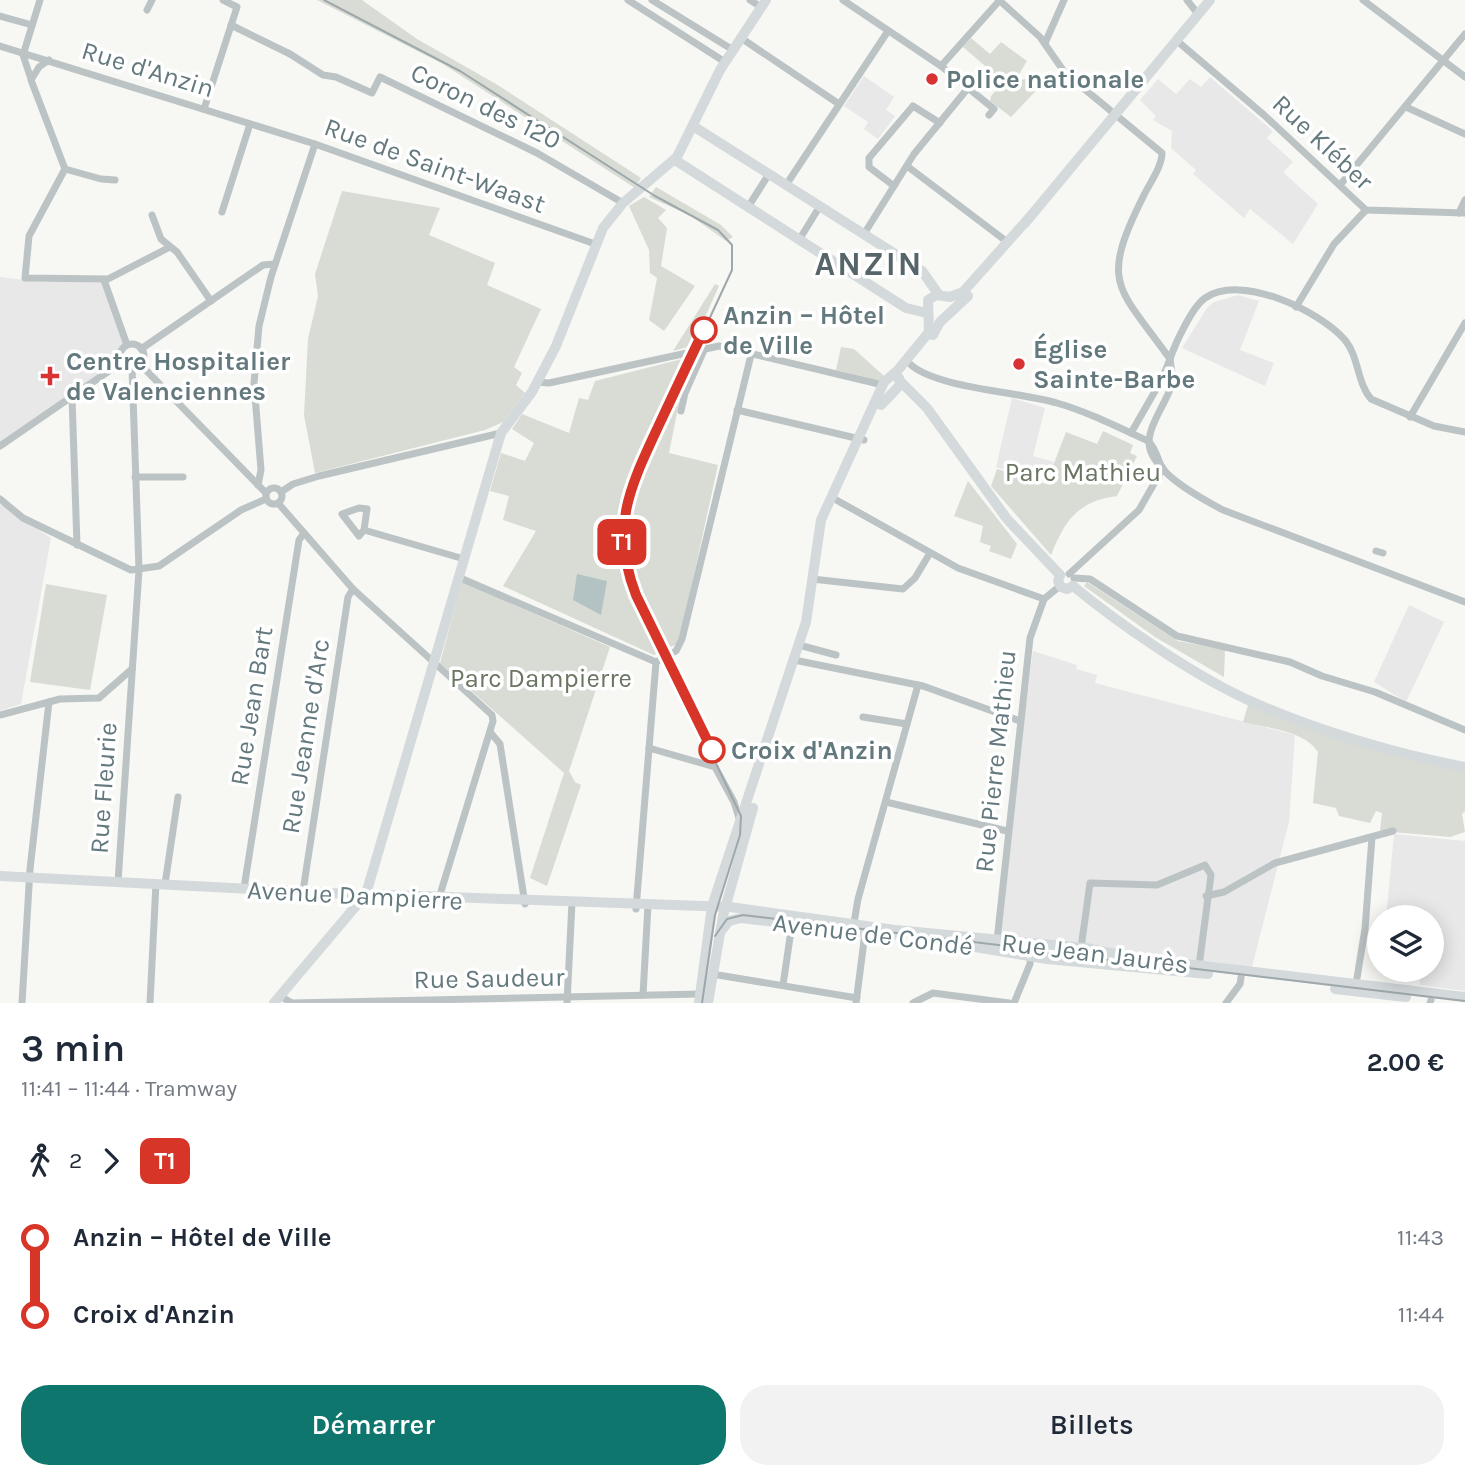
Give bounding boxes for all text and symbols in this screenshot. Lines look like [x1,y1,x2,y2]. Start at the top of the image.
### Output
street label: Rue d'Anzin [78,35,218,104]
street label: Coron des 120 [406,57,566,156]
place label: Police nationale [946,64,1144,95]
marker: Police nationale [924,71,940,87]
street label: Rue Kléber [1266,88,1380,197]
street label: Rue de Saint-Waast [320,111,550,220]
district label: ANZIN [815,245,923,283]
place label: Anzin – Hôtel de Ville [723,300,885,361]
marker: Anzin – Hôtel de Ville [691,317,717,343]
place label: Église Sainte-Barbe [1033,333,1195,395]
place label: Centre Hospitalier de Valenciennes [66,346,291,407]
marker: Église Sainte-Barbe [1011,356,1027,372]
marker: Centre Hospitalier de Valenciennes [40,366,60,386]
park label: Parc Mathieu [1005,457,1161,488]
line badge: T1 [590,519,654,565]
text: T1 [611,528,633,556]
street label: Rue Jean Bart [224,624,279,788]
street label: Rue Jeanne d'Arc [275,636,336,836]
street label: Rue Pierre Mathieu [968,648,1023,874]
park label: Parc Dampierre [450,663,632,694]
street label: Rue Fleurie [83,721,124,855]
place label: Croix d'Anzin [731,735,893,766]
marker: Croix d'Anzin [699,737,725,763]
street label: Avenue Dampierre [246,874,464,917]
map controls [1367,905,1444,982]
button: layers [1367,905,1444,982]
street label: Avenue de Condé [771,907,975,962]
street label: Rue Jean Jaurès [1000,927,1190,980]
street label: Rue Saudeur [413,962,565,995]
text: 3 min [21,1026,125,1071]
text: 2.00 € [1367,1047,1444,1078]
text: 11:41 – 11:44 · Tramway [21,1075,237,1102]
icon: walk [21,1142,59,1180]
icon: forward [92,1142,130,1180]
text: 2 [69,1147,82,1174]
text: T1 [154,1147,176,1175]
text: Anzin – Hôtel de Ville [73,1222,332,1253]
text: 11:43 [1397,1224,1444,1251]
text: Croix d'Anzin [73,1299,235,1330]
text: 11:44 [1398,1301,1444,1328]
button: Démarrer [21,1385,726,1465]
button: Billets [740,1385,1444,1465]

